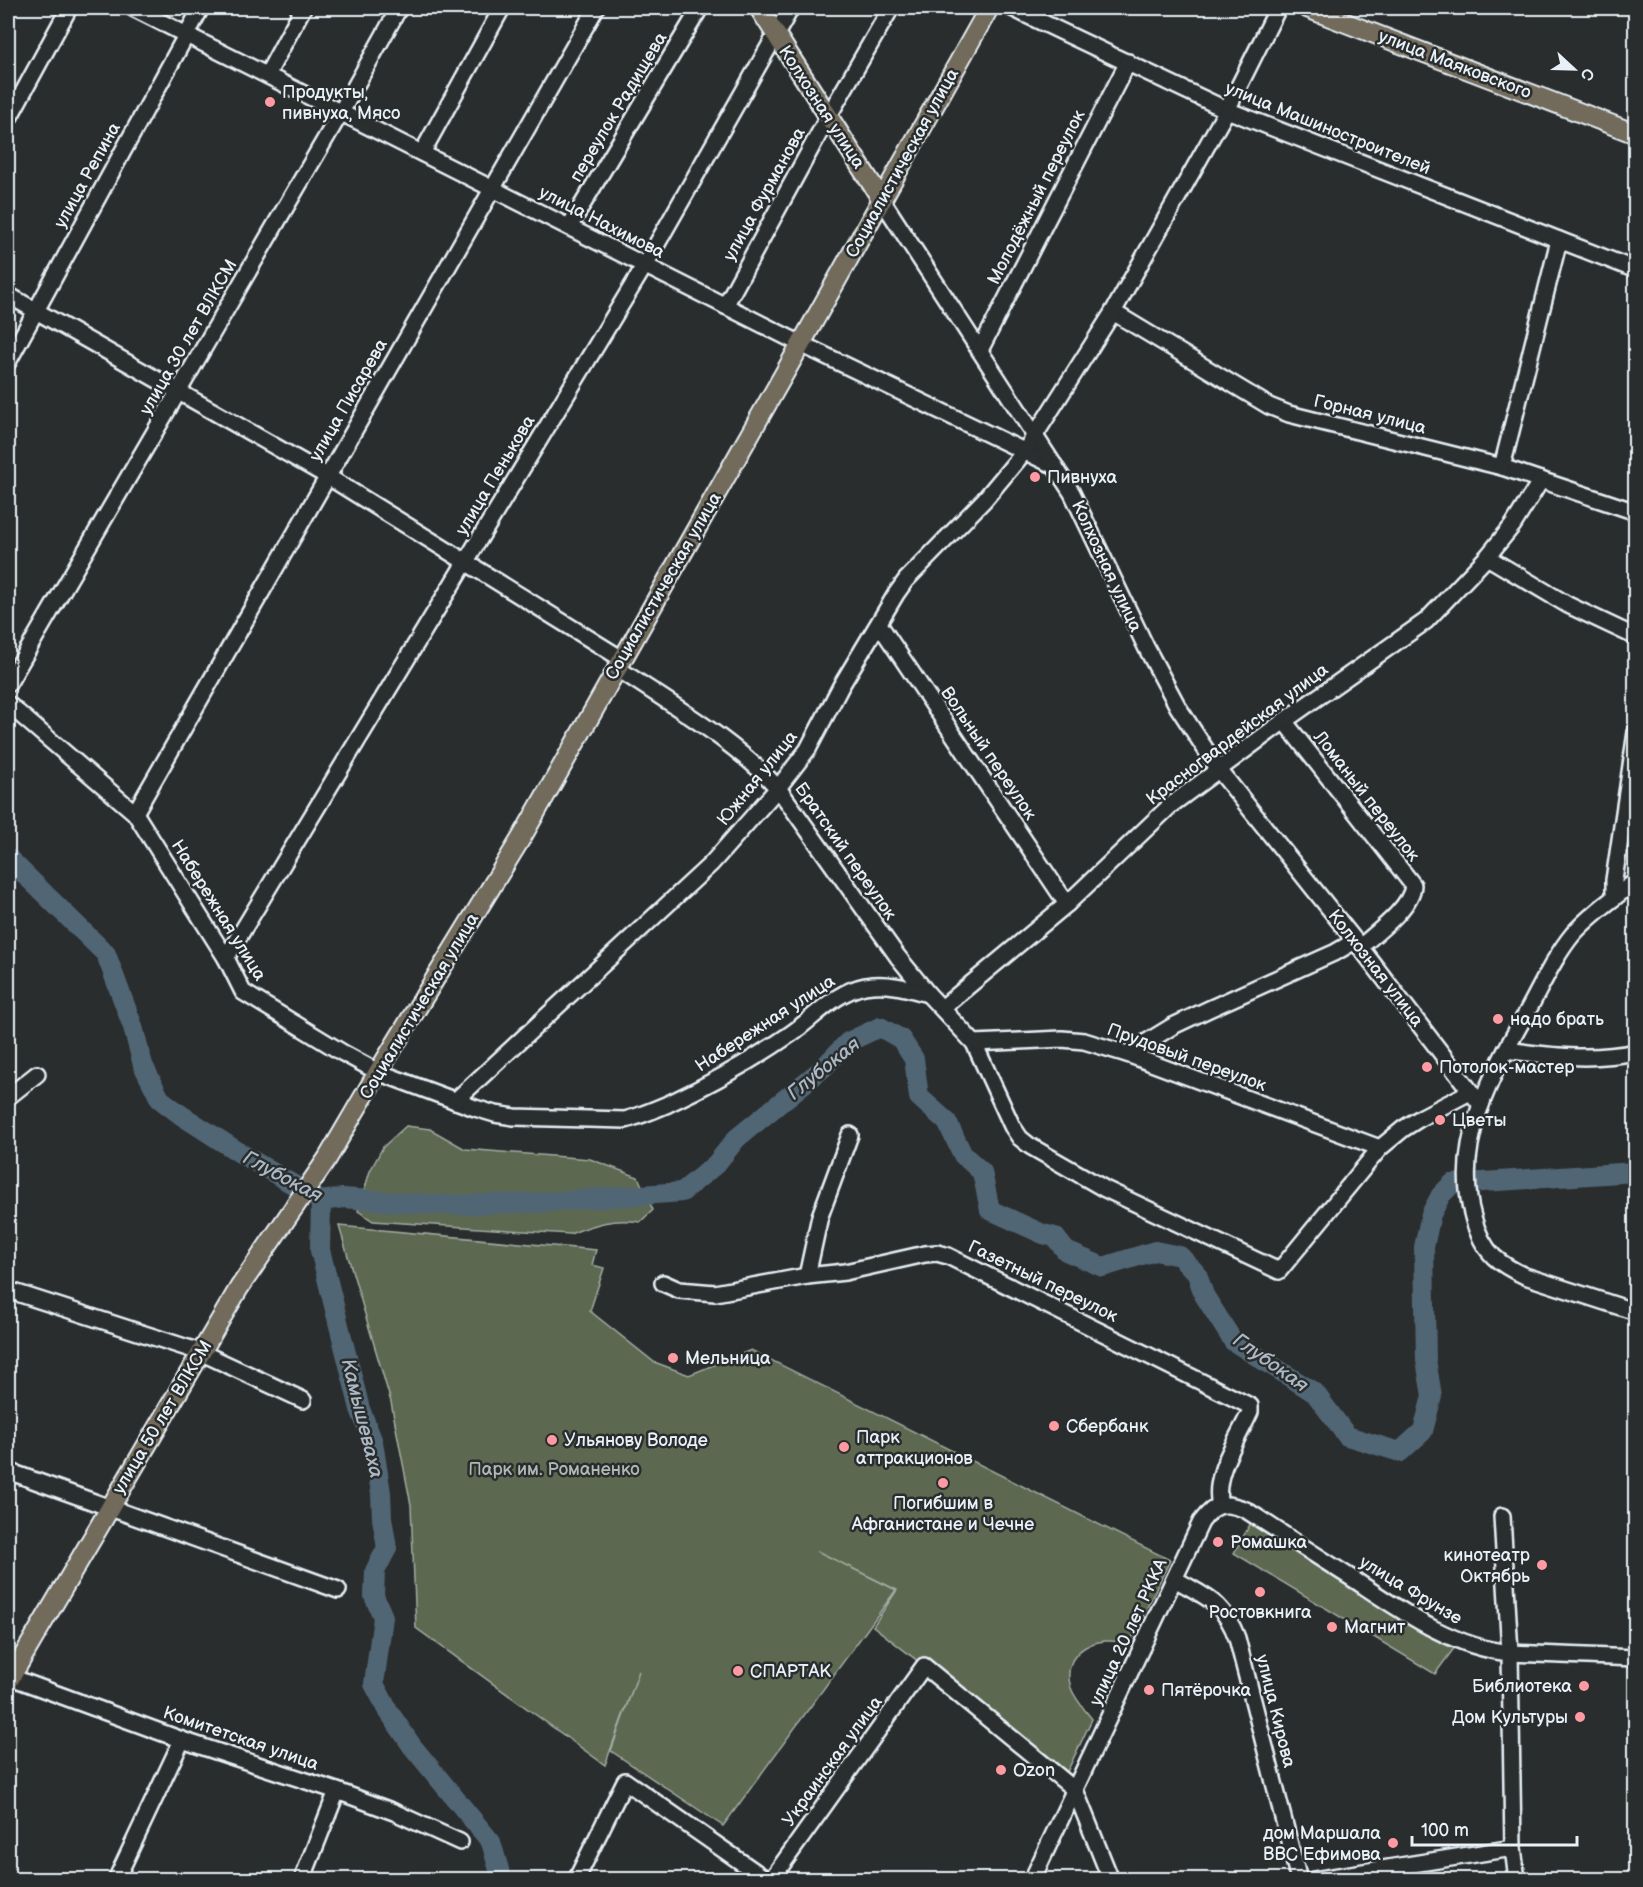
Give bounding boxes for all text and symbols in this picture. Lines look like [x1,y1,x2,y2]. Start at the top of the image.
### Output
street label: улица Маяковского [1375,26,1534,103]
street label: переулок Радищева [565,28,672,186]
north arrow [1544,39,1604,99]
street label: Колхозная улица [774,42,869,173]
street label: Социалистическая улица [842,65,963,262]
text: С [1576,65,1597,83]
street label: улица Машиностроителей [1222,78,1434,179]
place label: Продукты, пивнуха, Мясо [282,82,400,124]
marker: Продукты, пивнуха, Мясо [263,95,277,109]
street label: Молодёжный переулок [983,106,1090,288]
street label: улица Репина [50,119,125,232]
street label: улица Фурманова [719,124,810,265]
street label: улица Нахимова [535,182,668,263]
street label: улица 30 лет ВЛКСМ [135,256,242,419]
street label: улица Писарева [305,335,392,465]
street label: Горная улица [1312,390,1429,439]
street label: улица Пенькова [451,411,540,539]
place label: Пивнуха [1047,467,1117,488]
marker: Пивнуха [1028,470,1042,484]
street label: Социалистическая улица [601,488,726,684]
street label: Колхозная улица [1067,497,1146,635]
street label: Красногвардейская улица [1142,659,1333,810]
street label: Вольный переулок [936,683,1041,824]
street label: Южная улица [713,726,802,830]
street label: Ломаный переулок [1309,726,1424,866]
street label: Братский переулок [790,779,901,924]
street label: Набережная улица [167,836,271,985]
street label: Колхозная улица [1324,906,1428,1031]
street label: Социалистическая улица [356,909,483,1103]
street label: Набережная улица [692,970,839,1076]
place label: надо брать [1510,1009,1604,1030]
marker: надо брать [1491,1012,1505,1026]
street label: Прудовый переулок [1104,1019,1270,1096]
water label: Глубокая [782,1032,865,1105]
place label: Потолок-мастер [1439,1057,1574,1078]
marker: Потолок-мастер [1420,1060,1434,1074]
place label: Цветы [1452,1110,1507,1131]
marker: Цветы [1433,1113,1447,1127]
water label: Глубокая [239,1146,326,1208]
street label: Газетный переулок [964,1236,1121,1327]
water label: Глубокая [1228,1328,1313,1397]
street label: улица 50 лет ВЛКСМ [108,1337,217,1498]
place label: Мельница [685,1348,771,1369]
marker: Мельница [666,1351,680,1365]
water label: Камышеваха [336,1356,388,1480]
place label: Сбербанк [1066,1416,1149,1437]
marker: Сбербанк [1047,1419,1061,1433]
place label: Парк аттракционов [856,1427,973,1469]
place label: Ульянову Володе [564,1430,708,1451]
marker: Ульянову Володе [545,1433,559,1447]
marker: Парк аттракционов [837,1440,851,1454]
park label: Парк им. Романенко [468,1459,640,1480]
marker: Погибшим в Афганистане и Чечне [936,1476,950,1490]
place label: Погибшим в Афганистане и Чечне [851,1493,1034,1535]
place label: Ромашка [1230,1532,1307,1553]
marker: Ромашка [1211,1535,1225,1549]
place label: кинотеатр Октябрь [1444,1545,1530,1587]
street label: улица Фрунзе [1356,1552,1466,1629]
street label: улица 20 лет РККА [1085,1555,1172,1709]
marker: кинотеатр Октябрь [1535,1558,1549,1572]
marker: Ростовкнига [1253,1585,1267,1599]
place label: Ростовкнига [1208,1602,1312,1623]
place label: Магнит [1344,1617,1406,1638]
marker: Магнит [1325,1620,1339,1634]
street label: улица Кирова [1251,1652,1300,1770]
place label: СПАРТАК [750,1661,831,1682]
marker: СПАРТАК [731,1664,745,1678]
place label: Библиотека [1472,1676,1572,1697]
marker: Библиотека [1577,1679,1591,1693]
place label: Пятёрочка [1161,1680,1252,1701]
marker: Пятёрочка [1142,1683,1156,1697]
street label: Украинская улица [778,1692,887,1830]
street label: Комитетская улица [160,1702,322,1775]
place label: Дом Культуры [1452,1707,1568,1728]
marker: Дом Культуры [1573,1710,1587,1724]
place label: Ozon [1013,1760,1055,1781]
marker: Ozon [994,1763,1008,1777]
scale bar [1412,1809,1577,1847]
text: 100 m [1421,1820,1469,1841]
place label: дом Маршала ВВС Ефимова [1263,1823,1381,1865]
marker: дом Маршала ВВС Ефимова [1386,1836,1400,1850]

